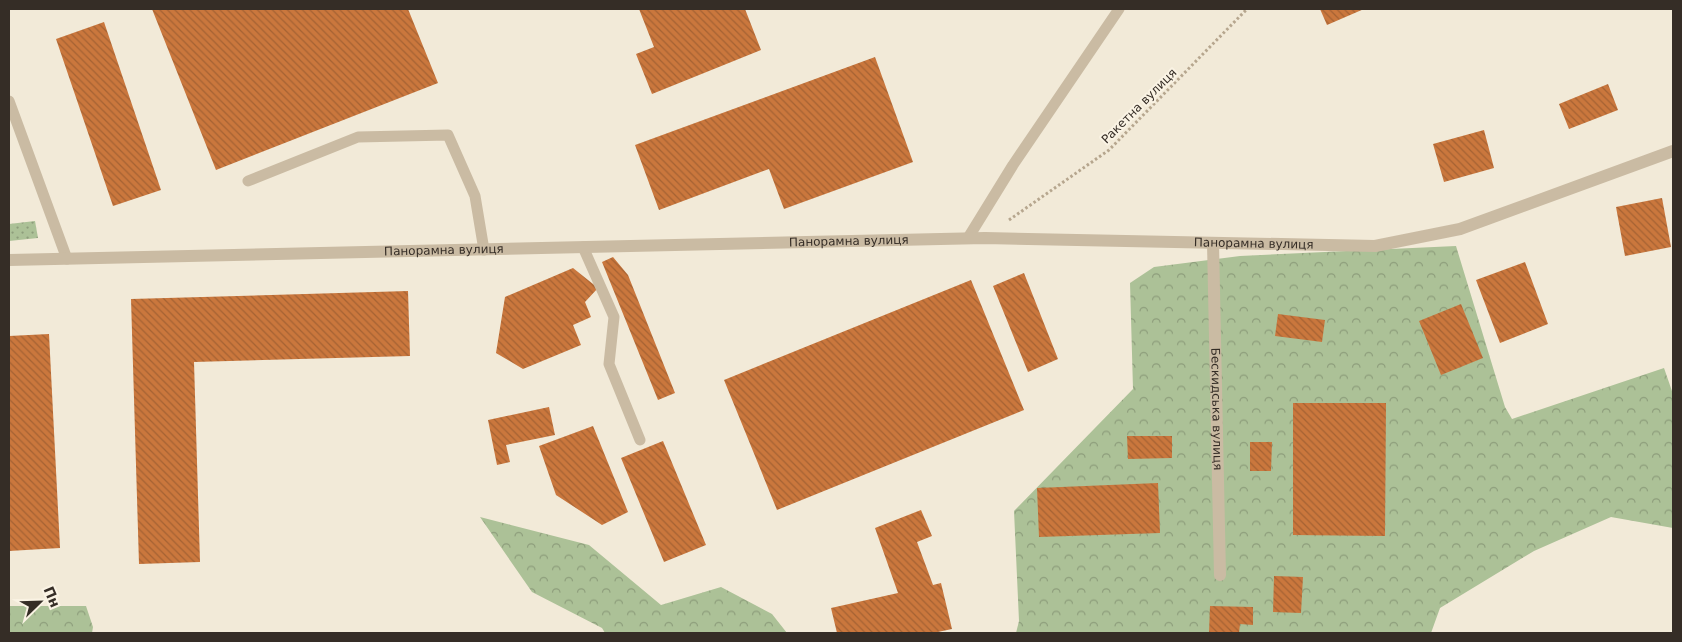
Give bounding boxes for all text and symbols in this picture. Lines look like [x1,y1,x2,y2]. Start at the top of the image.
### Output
street label: Ракетна вулиця [1099,66,1179,146]
street label: Панорамна вулиця [789,233,909,249]
street label: Панорамна вулиця [1194,235,1314,252]
street label: Панорамна вулиця [384,242,504,259]
street label: Бескидська вулиця [1208,347,1225,470]
north arrow [15,577,65,627]
text: Пн [40,584,64,610]

